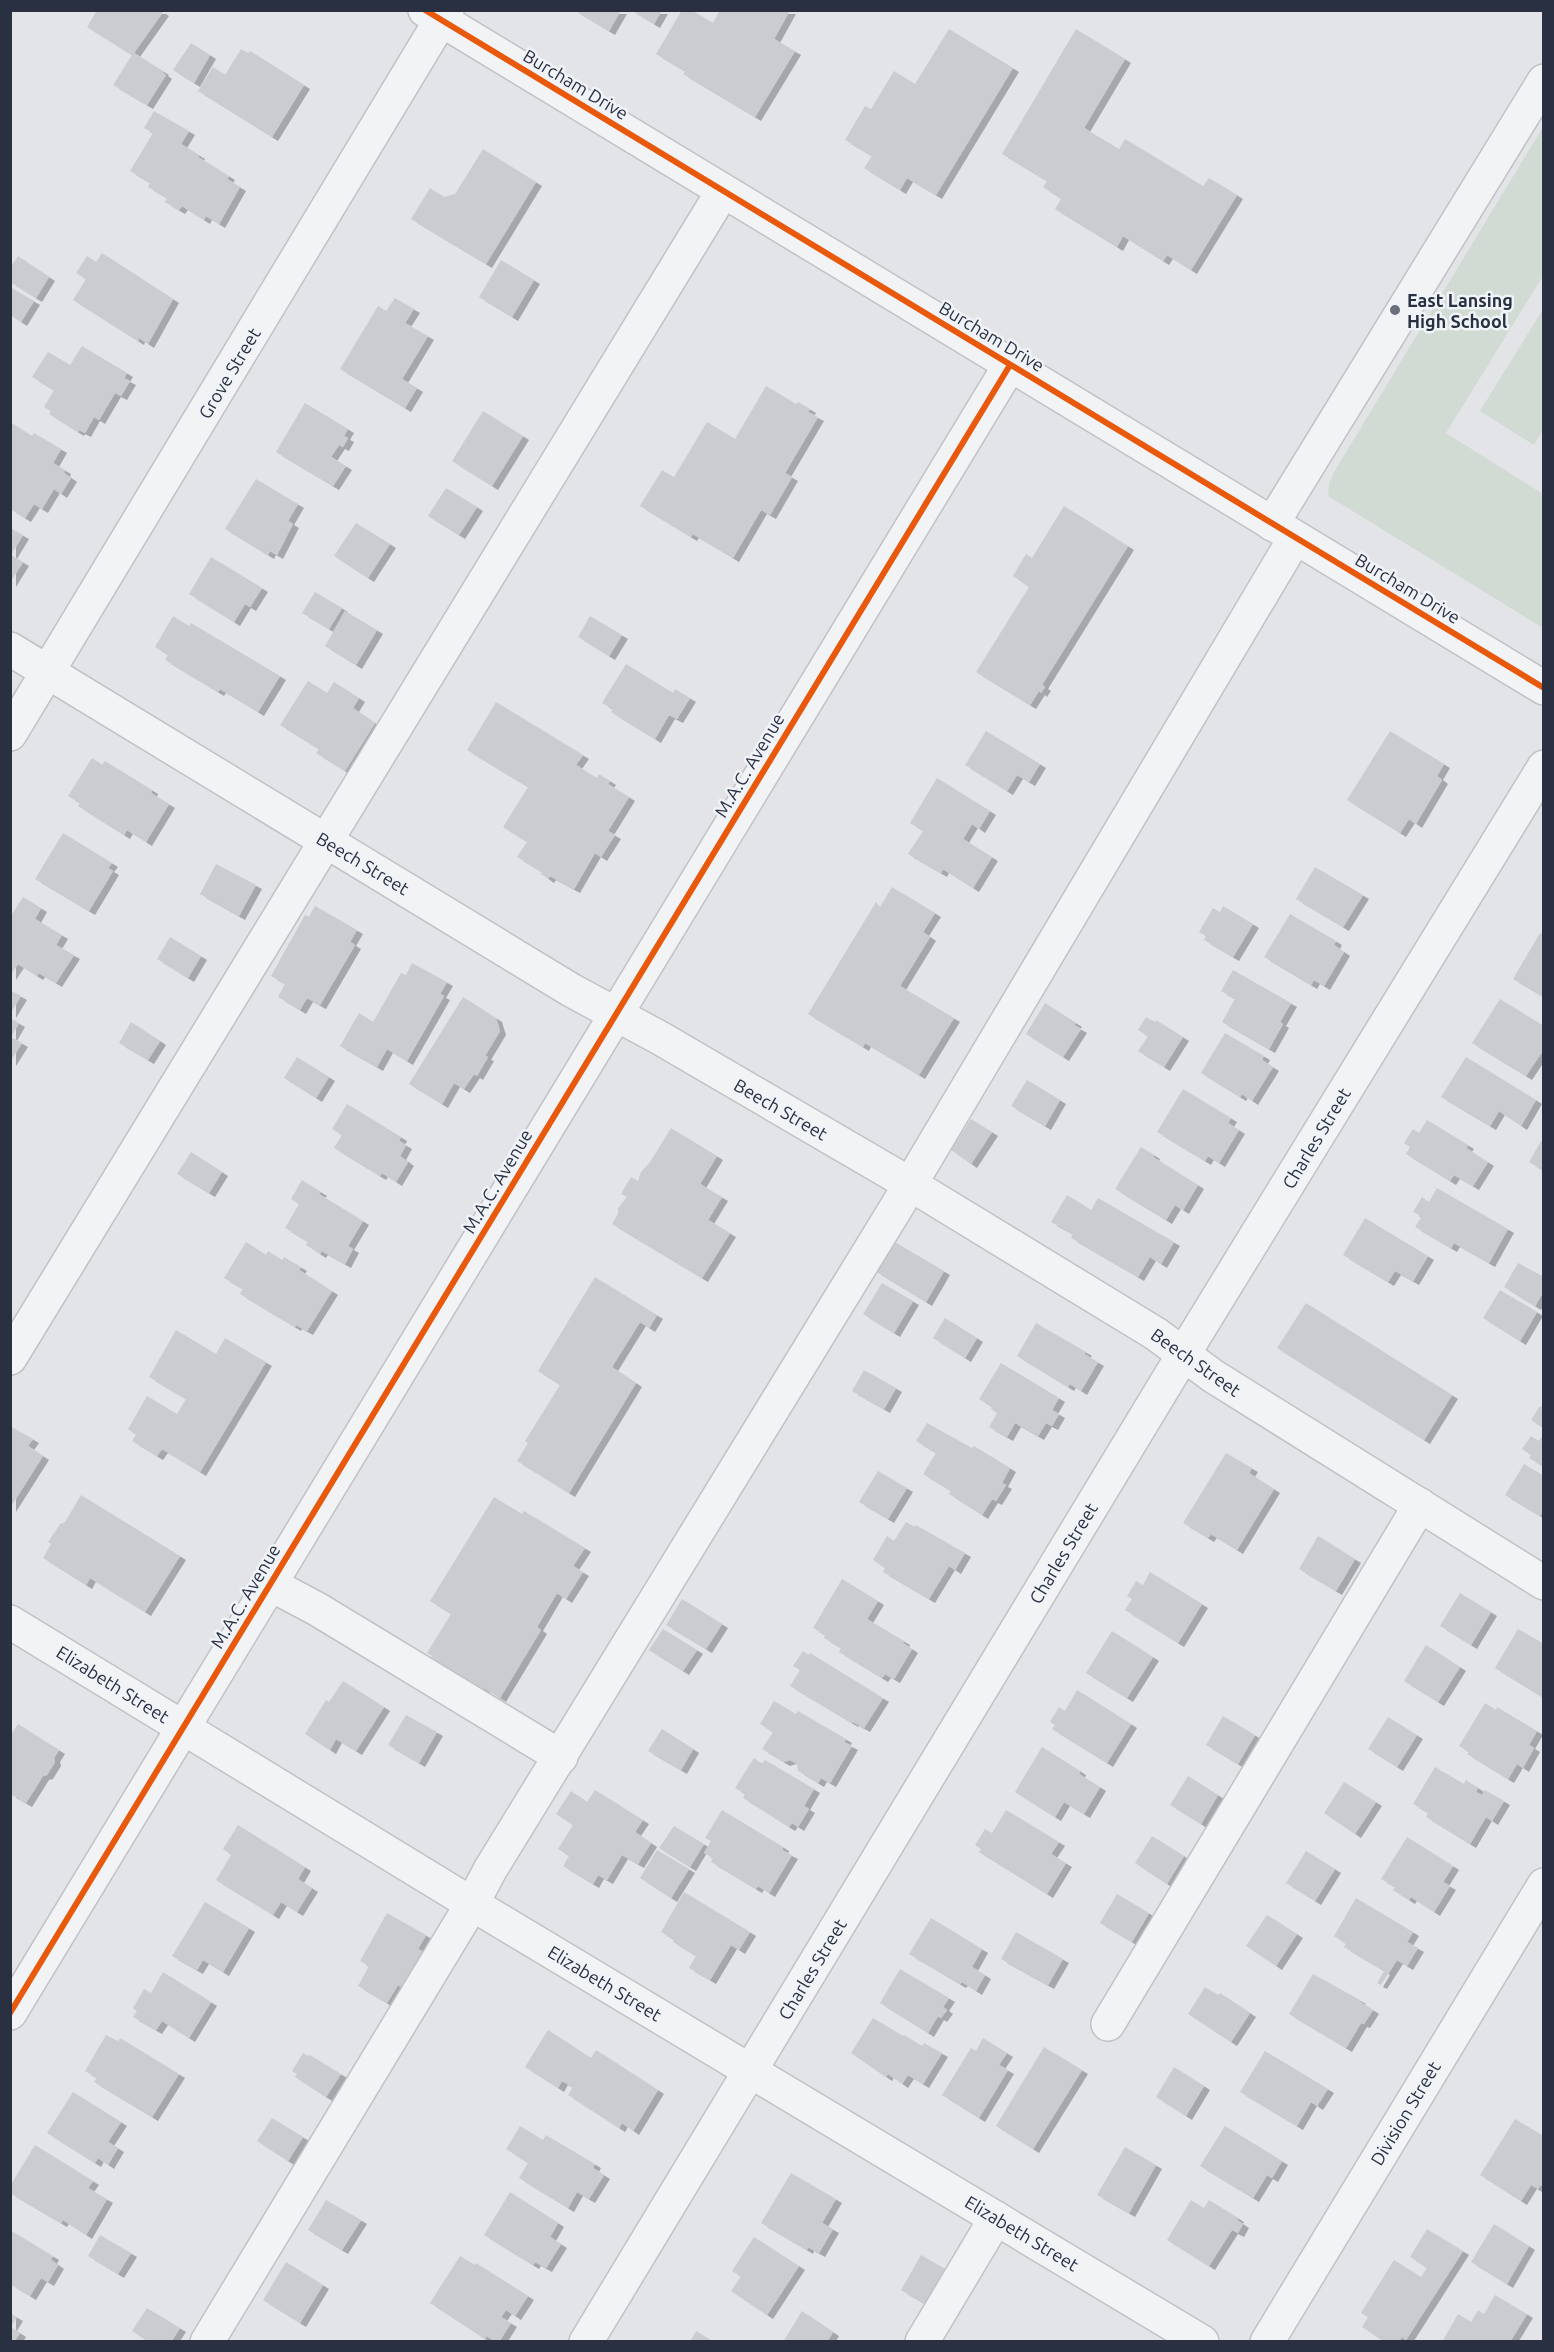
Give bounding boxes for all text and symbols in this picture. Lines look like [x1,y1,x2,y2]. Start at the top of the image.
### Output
street label: Burcham Drive [520,45,632,123]
place label: East Lansing High School [1407,290,1513,331]
street label: Burcham Drive [936,297,1048,375]
marker: East Lansing High School [1388,303,1402,317]
street label: Grove Street [194,324,264,422]
street label: Burcham Drive [1352,549,1464,627]
street label: M.A.C. Avenue [710,710,788,820]
street label: Beech Street [313,828,413,898]
street label: Beech Street [731,1074,831,1144]
street label: Charles Street [1278,1084,1354,1192]
street label: M.A.C. Avenue [458,1126,536,1236]
street label: Beech Street [1148,1324,1244,1400]
street label: Charles Street [1025,1499,1101,1607]
street label: M.A.C. Avenue [206,1541,284,1651]
street label: Elizabeth Street [53,1641,173,1727]
street label: Charles Street [774,1915,850,2023]
street label: Elizabeth Street [545,1941,665,2025]
street label: Division Street [1366,2057,1444,2169]
street label: Elizabeth Street [962,2191,1082,2275]

